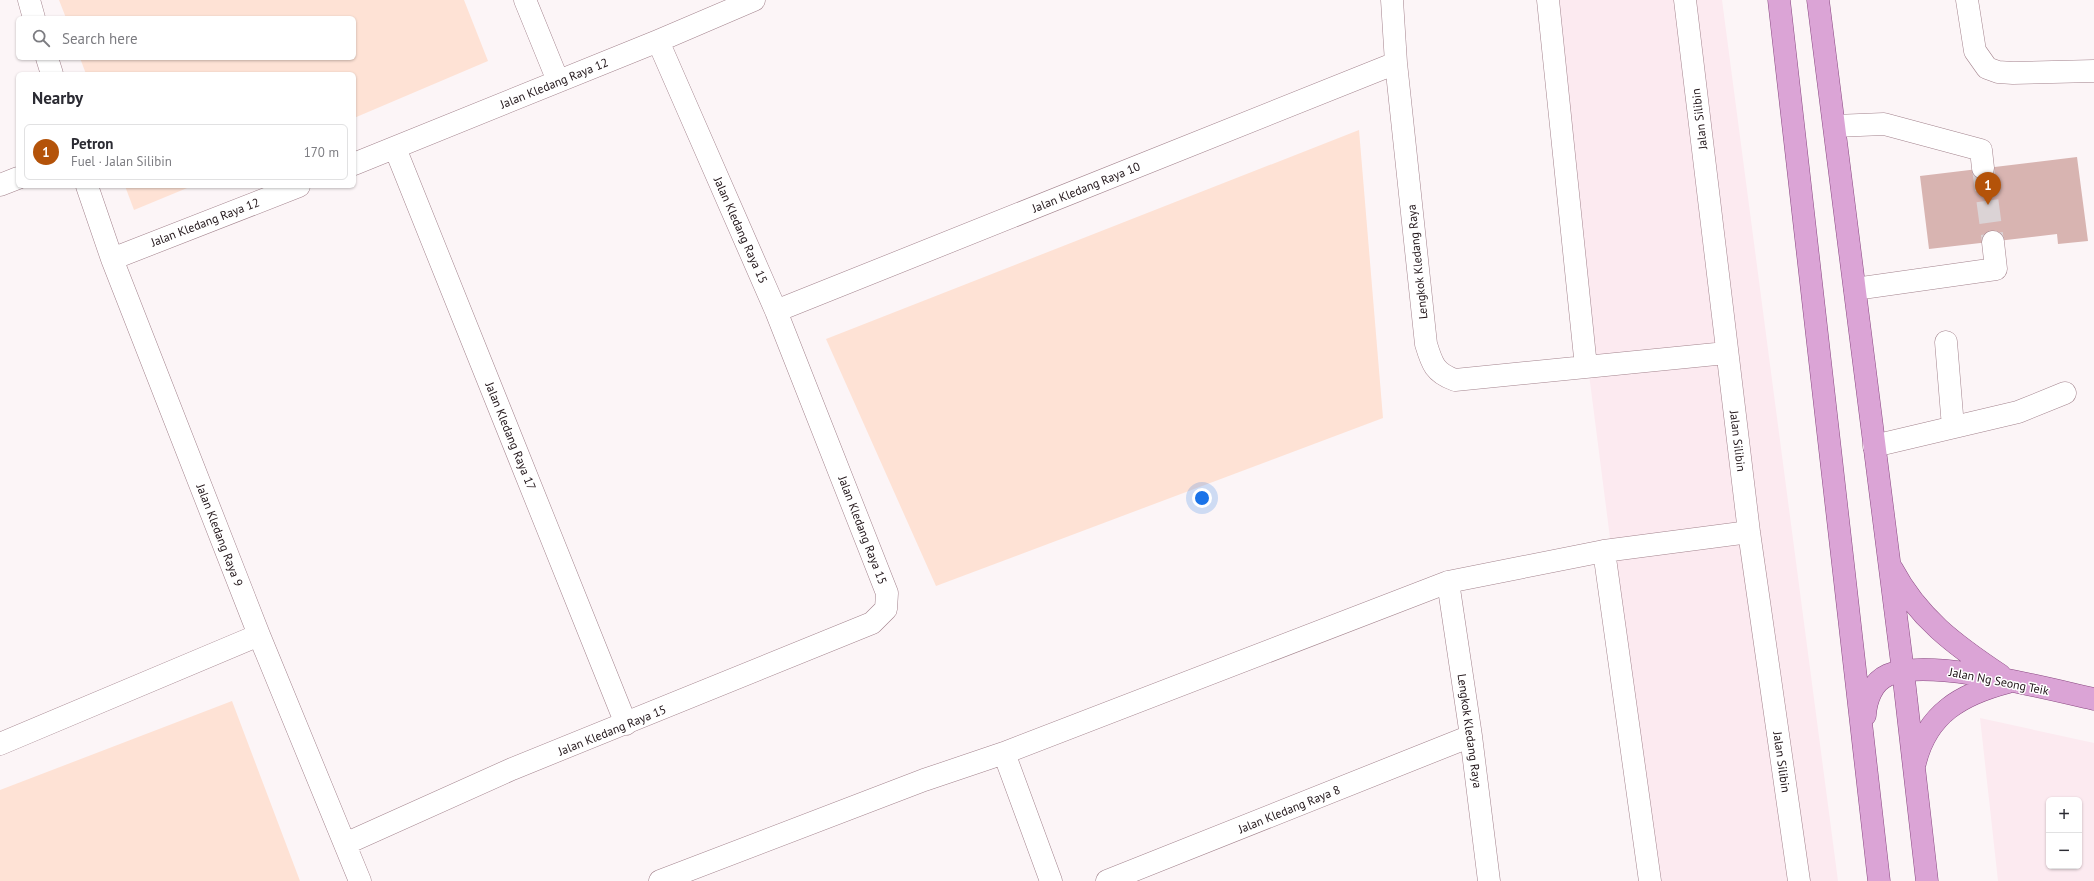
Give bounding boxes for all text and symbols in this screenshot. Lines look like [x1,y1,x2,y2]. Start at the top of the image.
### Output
search box [16,16,356,60]
icon: search [30,27,52,49]
text: Search here [62,29,138,48]
street label: Jalan Kledang Raya 12 [497,55,610,112]
text: Nearby [32,87,83,109]
street label: Jalan Silibin [1688,88,1710,151]
text: Petron [71,134,113,153]
text: 1 [42,144,50,161]
text: 170 m [304,144,339,161]
text: Fuel · Jalan Silibin [71,153,172,170]
street label: Jalan Kledang Raya 10 [1029,158,1143,216]
pin: 1 [1975,172,2001,205]
street label: Jalan Kledang Raya 15 [710,173,771,286]
street label: Jalan Kledang Raya 12 [148,194,261,250]
street label: Lengkok Kledang Raya [1404,204,1430,320]
street label: Jalan Kledang Raya 17 [482,379,539,492]
street label: Jalan Silibin [1727,409,1749,472]
street label: Jalan Kledang Raya 15 [835,473,891,586]
street label: Jalan Kledang Raya 9 [193,481,246,588]
your location [1192,488,1212,508]
street label: Jalan Ng Seong Teik [1947,664,2050,698]
street label: Lengkok Kledang Raya [1455,673,1485,789]
street label: Jalan Kledang Raya 15 [555,702,668,759]
street label: Jalan Silibin [1770,730,1794,793]
street label: Jalan Kledang Raya 8 [1235,782,1342,837]
map controls [2046,797,2082,869]
button: + [2046,797,2082,833]
button: − [2046,833,2082,869]

